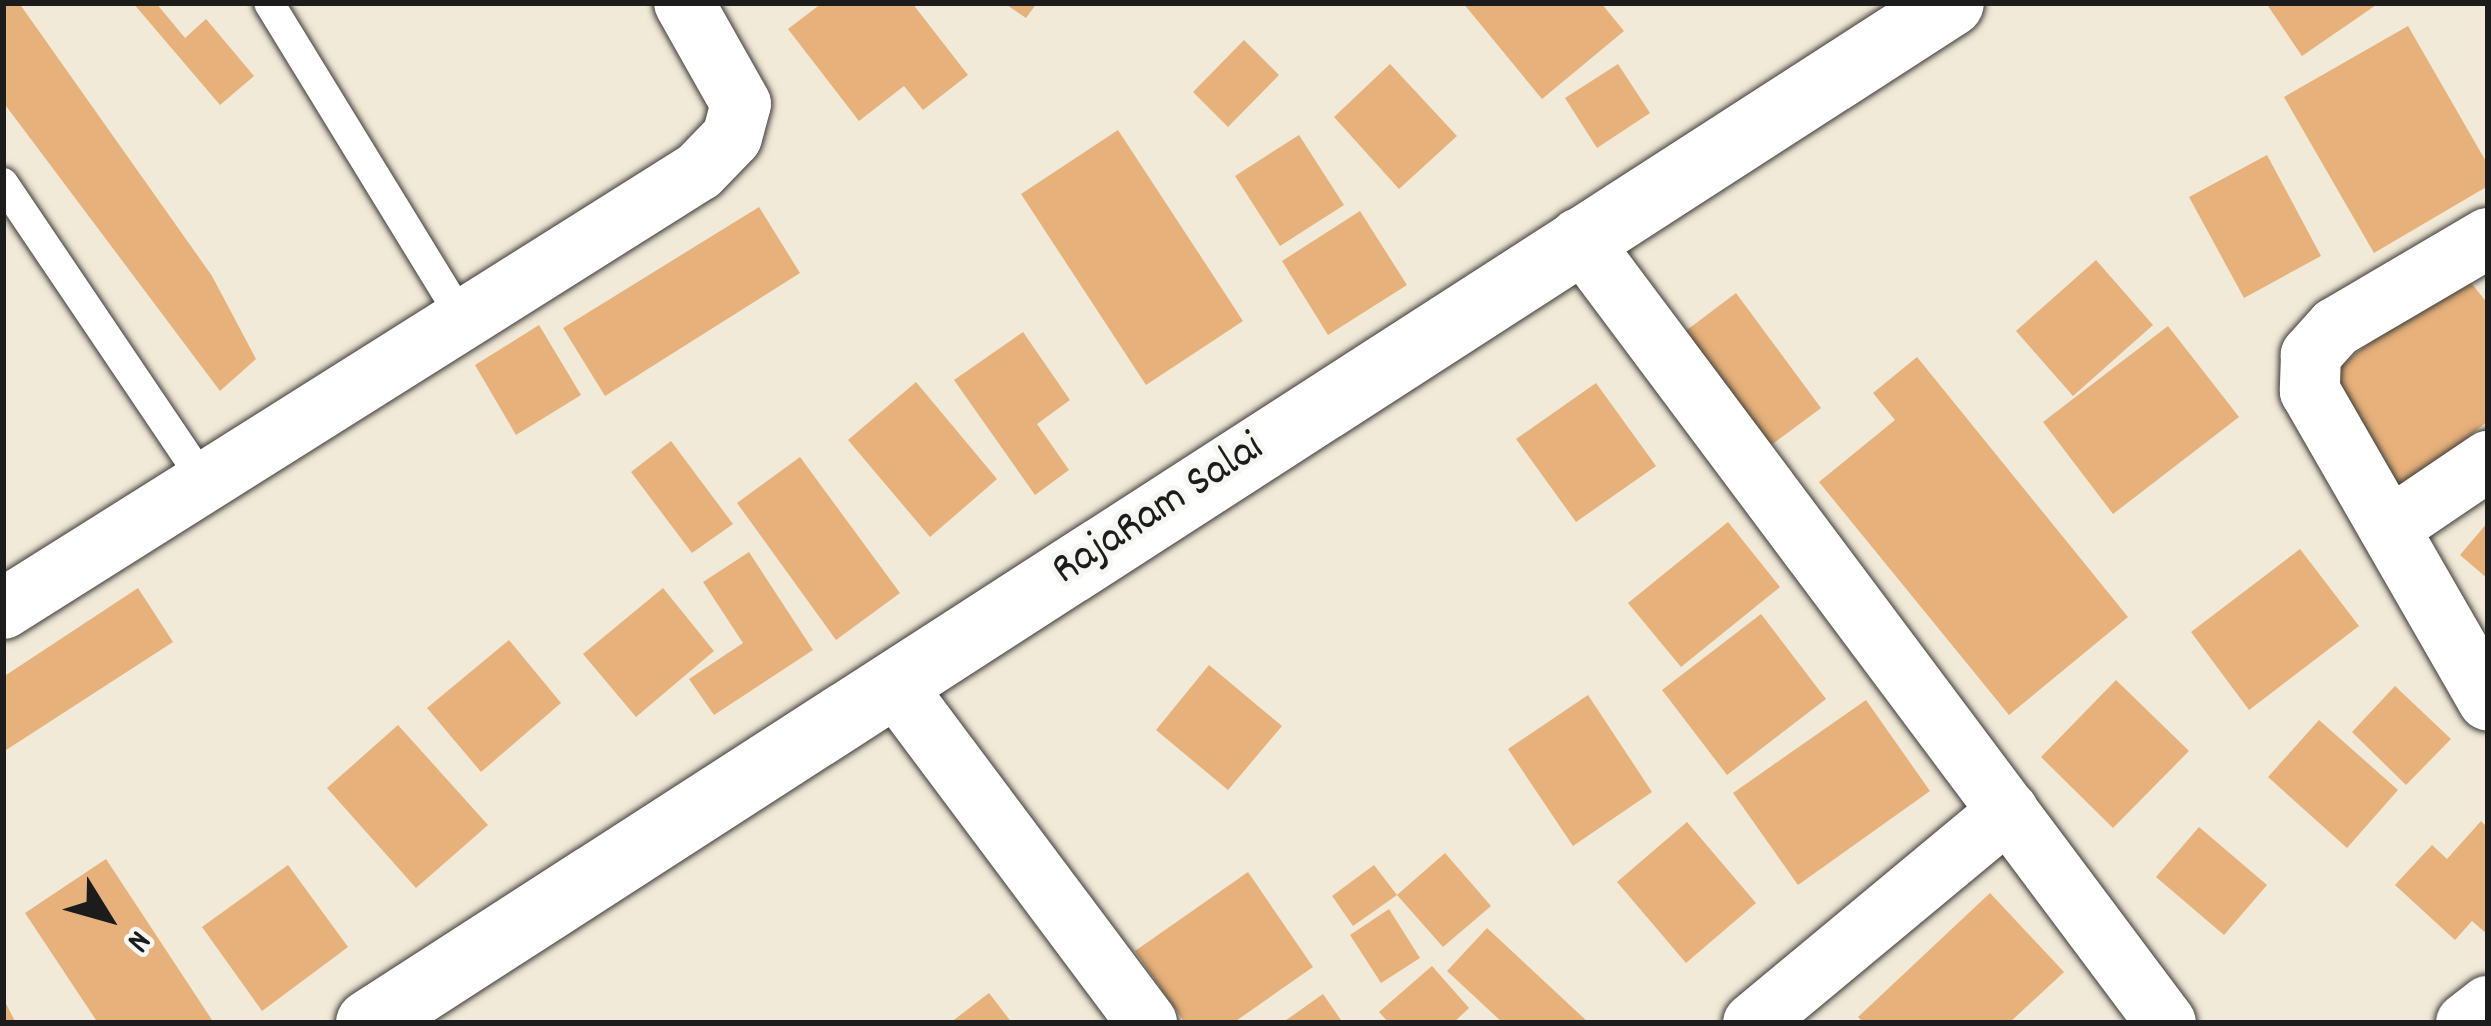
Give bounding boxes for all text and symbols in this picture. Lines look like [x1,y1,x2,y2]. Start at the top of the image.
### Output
street label: RajaRam Salai [1043,423,1275,599]
north arrow [48,858,168,978]
text: N [113,919,161,961]

